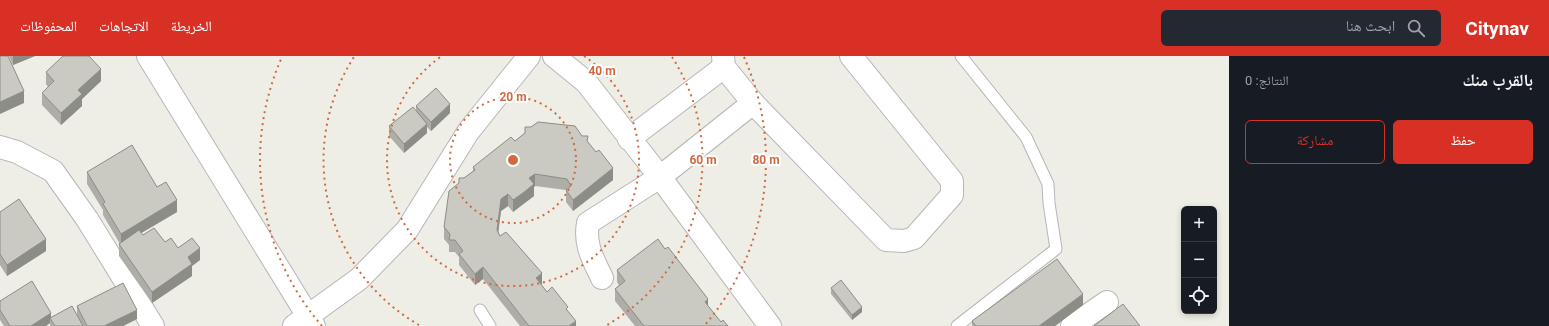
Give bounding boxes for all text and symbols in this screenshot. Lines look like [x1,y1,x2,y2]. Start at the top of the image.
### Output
search box [1161,10,1441,46]
text: ابحث هنا [1346,17,1395,35]
icon: search [1405,17,1427,39]
text: Citynav [1465,17,1529,40]
text: المحفوظات [20,18,77,34]
text: الاتجاهات [99,18,149,34]
text: الخريطة [171,18,212,34]
text: 40 m [588,64,616,78]
text: بالقرب منك [1462,70,1533,90]
text: النتائج: 0 [1245,73,1289,88]
text: 20 m [499,90,527,104]
button: مشاركة [1245,120,1385,164]
button: حفظ [1393,120,1533,164]
centre of rings [506,153,520,167]
text: 60 m [689,153,717,167]
text: 80 m [752,153,780,167]
map controls [1181,206,1217,314]
button: + [1181,206,1217,242]
button: − [1181,242,1217,278]
button: locate [1181,278,1217,314]

